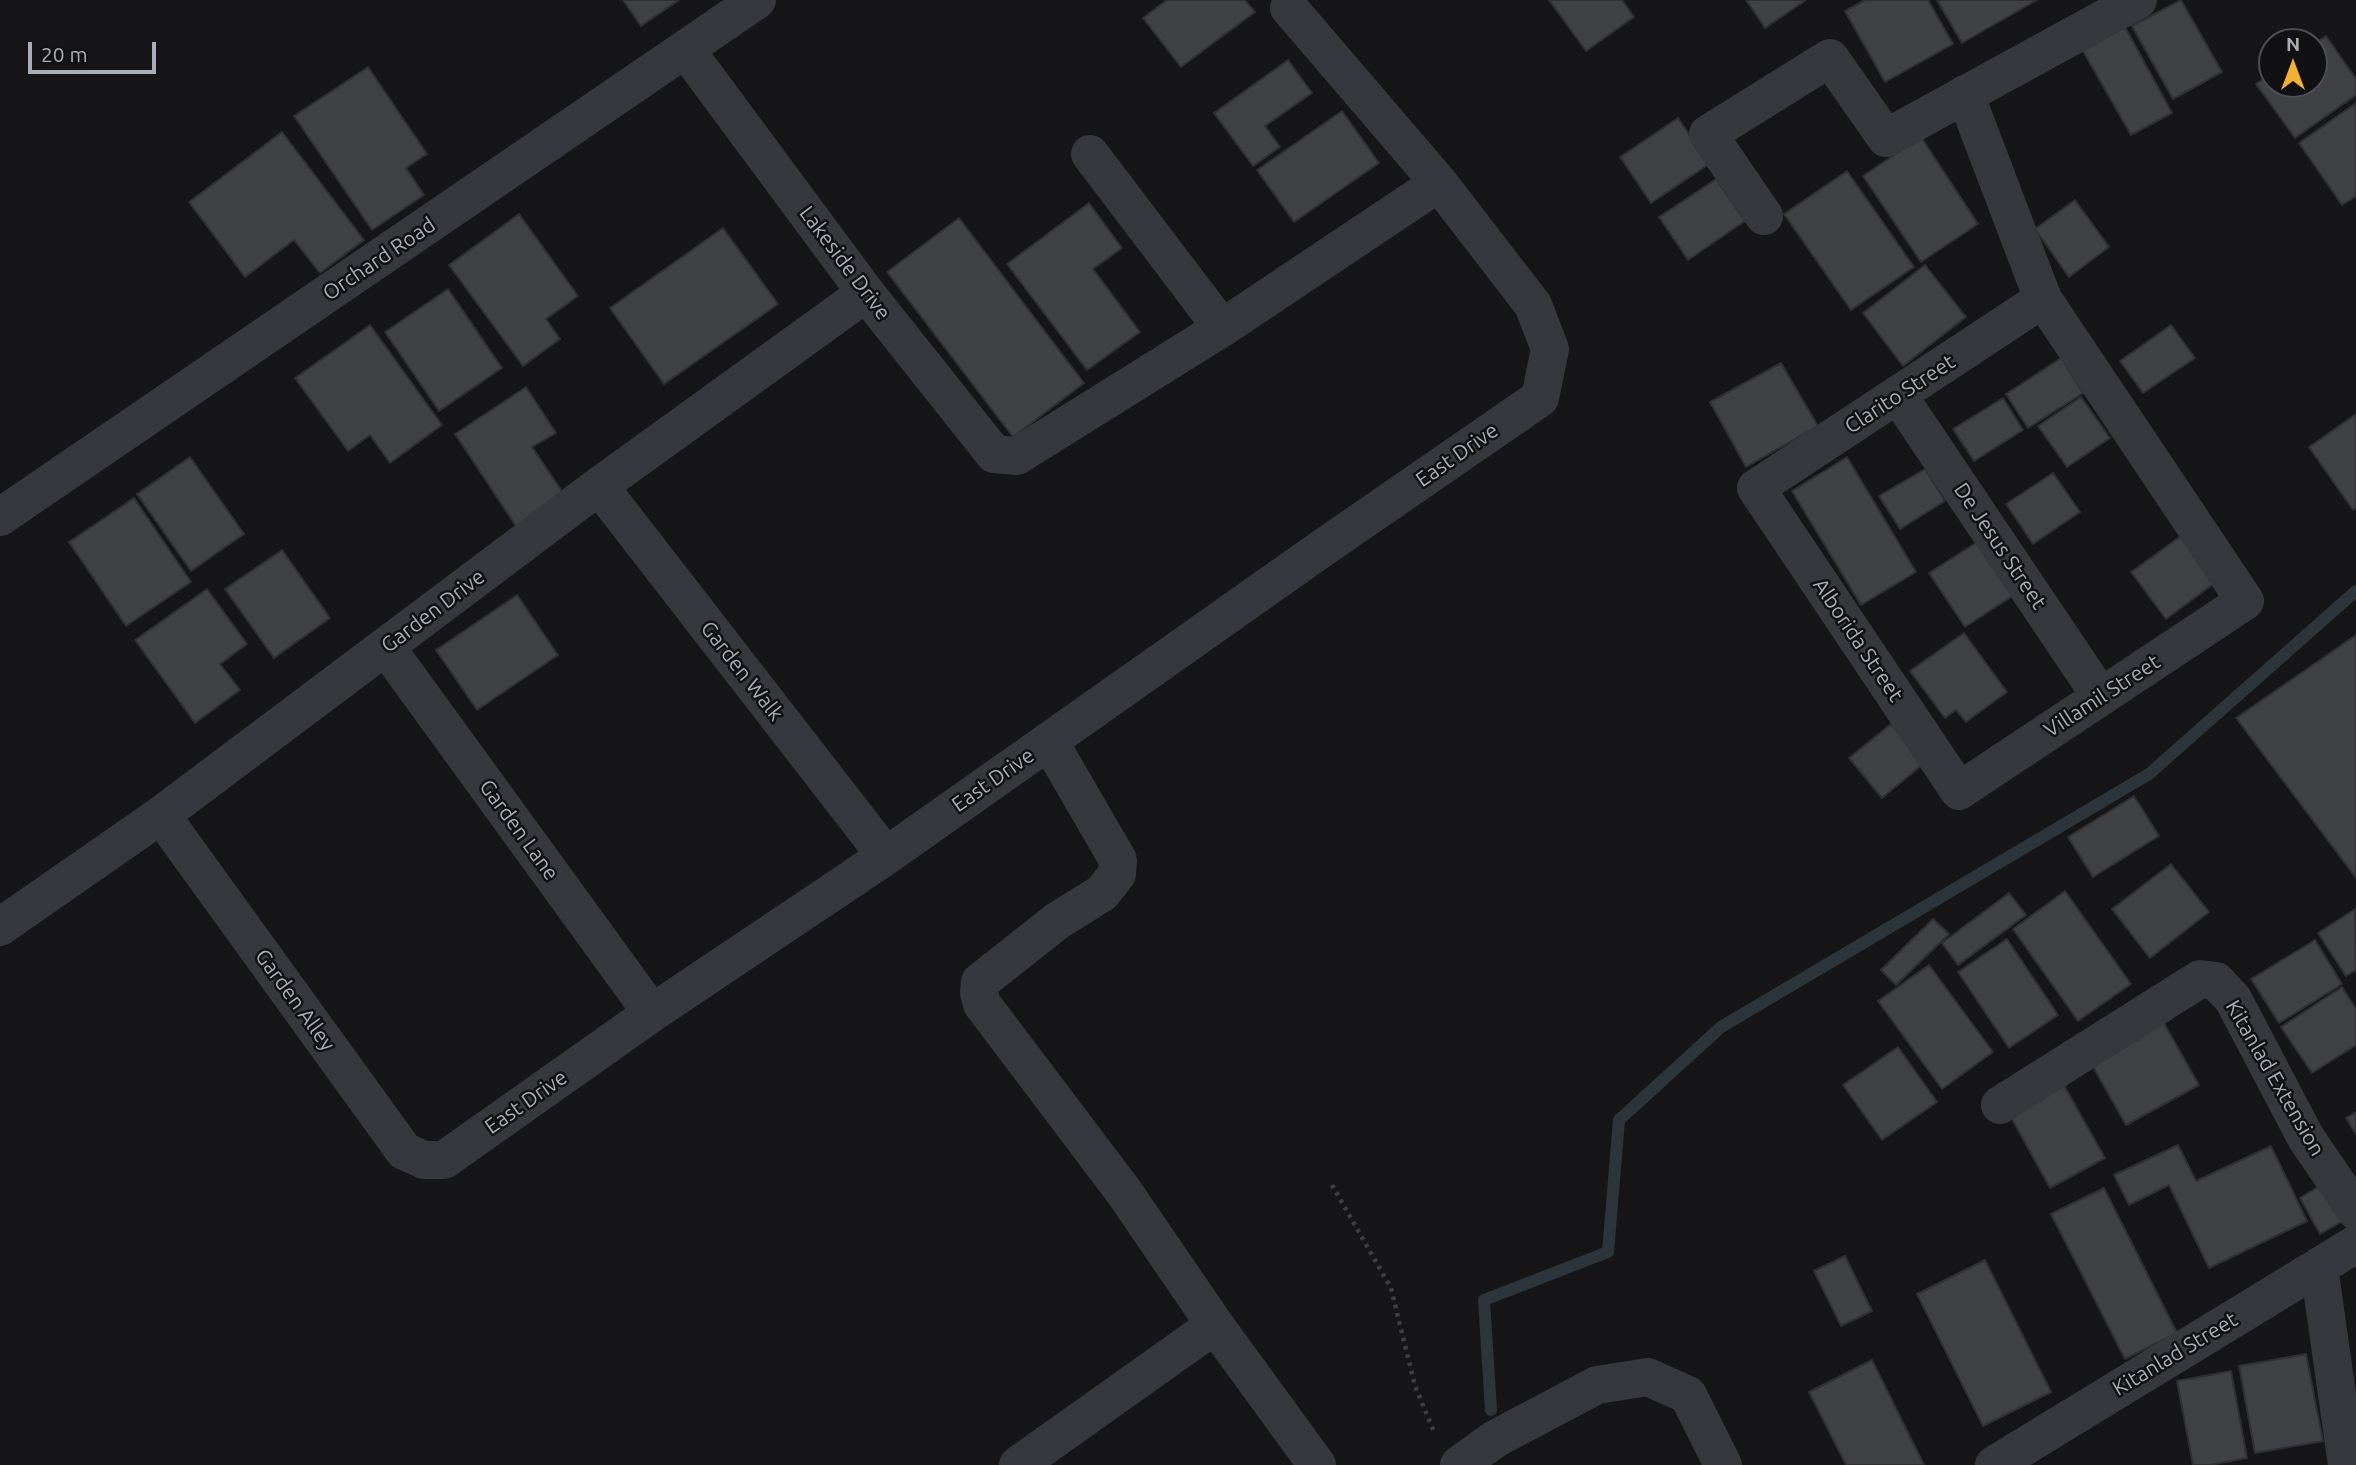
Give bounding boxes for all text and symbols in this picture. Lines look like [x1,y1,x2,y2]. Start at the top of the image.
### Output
scale bar [32,28,159,72]
north arrow [2258,28,2328,98]
text: N [2286,33,2300,55]
text: 20 m [41,42,88,66]
street label: Lakeside Drive [794,201,896,325]
street label: Orchard Road [318,212,440,306]
street label: Clarito Street [1840,349,1960,439]
street label: East Drive [1411,418,1503,492]
street label: De Jesus Street [1949,478,2051,614]
street label: Garden Drive [376,564,490,658]
street label: Alborida Street [1807,574,1909,706]
street label: Garden Walk [695,616,789,726]
street label: Villamil Street [2039,649,2165,743]
street label: East Drive [947,743,1039,817]
street label: Garden Lane [474,775,564,885]
street label: Garden Alley [250,944,340,1056]
street label: Kitanlad Extension [2220,996,2330,1160]
street label: East Drive [480,1065,572,1139]
street label: Kitanlad Street [2108,1307,2242,1401]

